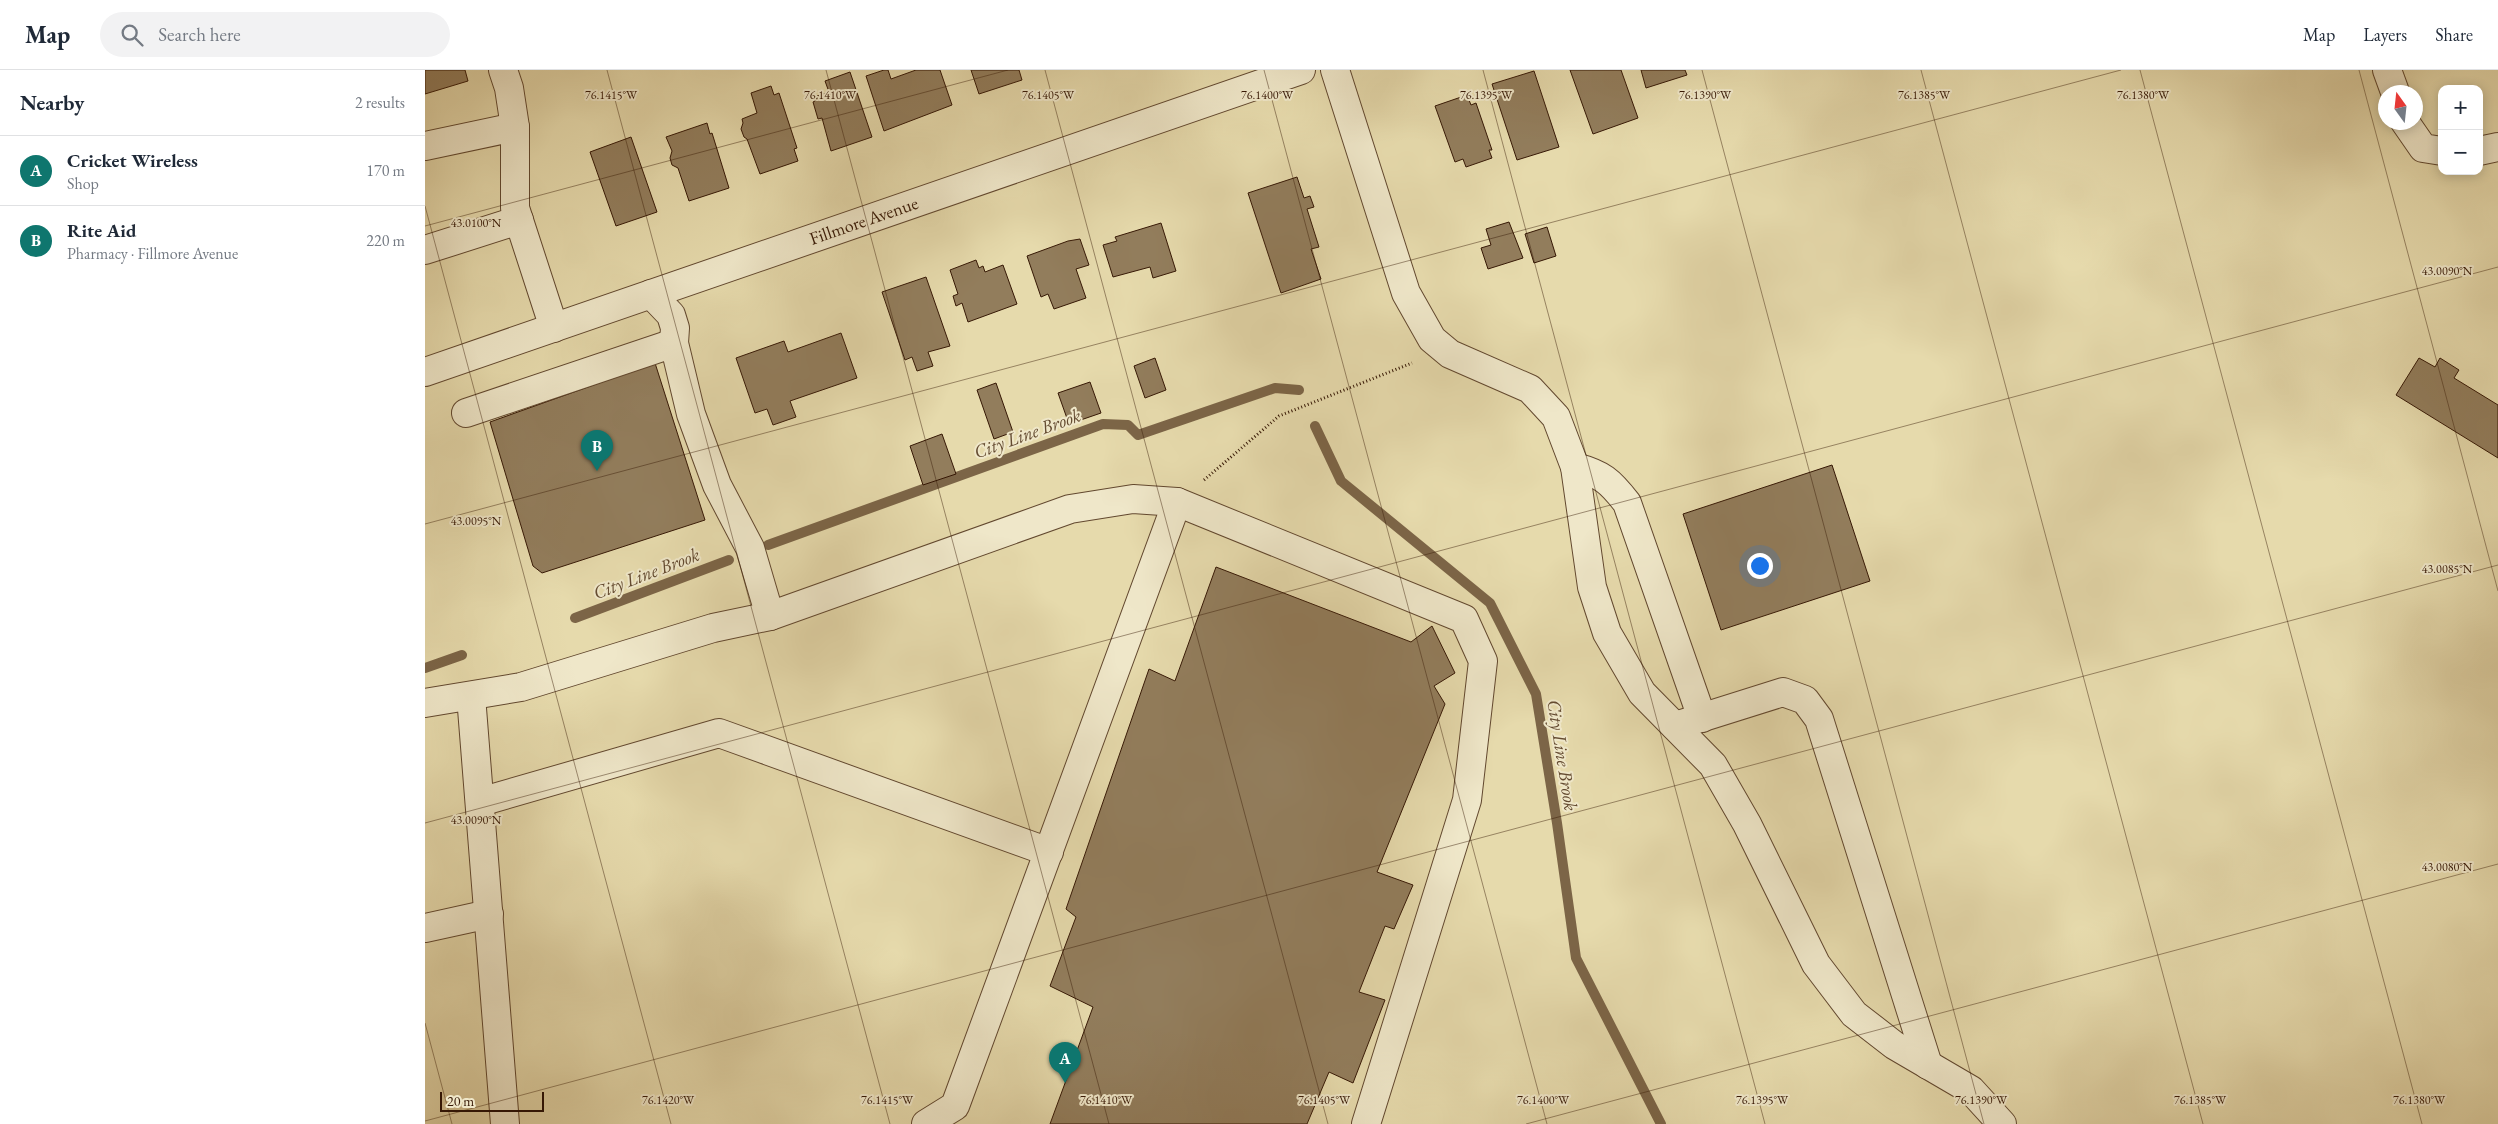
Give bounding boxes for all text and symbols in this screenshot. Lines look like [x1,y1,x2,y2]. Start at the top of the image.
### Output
search box [100,12,450,57]
text: Map [25,19,70,50]
icon: search [118,21,146,49]
text: Search here [158,22,241,47]
text: Map [2303,23,2335,46]
text: Layers [2363,23,2407,46]
text: Share [2435,23,2473,46]
north arrow [2378,85,2423,130]
map controls [2438,85,2483,175]
button: + [2438,85,2483,130]
text: 76.1415°W [585,87,638,103]
text: 76.1410°W [804,87,857,103]
text: 76.1405°W [1022,87,1075,103]
text: 76.1400°W [1241,87,1294,103]
text: 76.1395°W [1460,87,1513,103]
text: 76.1390°W [1679,87,1732,103]
text: 76.1385°W [1898,87,1951,103]
text: 76.1380°W [2117,87,2170,103]
text: Nearby [20,89,84,116]
text: 2 results [355,92,405,113]
button: − [2438,130,2483,175]
text: Cricket Wireless [67,148,198,173]
text: A [30,160,42,181]
text: 170 m [366,160,405,181]
text: Shop [67,173,99,194]
street label: Fillmore Avenue [806,191,921,250]
text: 43.0100°N [451,215,502,231]
text: Rite Aid [67,218,136,243]
text: B [31,230,41,251]
text: 220 m [366,230,405,251]
text: Pharmacy · Fillmore Avenue [67,243,238,264]
text: 43.0090°N [2422,263,2473,279]
water label: City Line Brook [970,402,1084,464]
pin: B [581,430,613,471]
text: 43.0095°N [451,513,502,529]
water label: City Line Brook [589,542,703,605]
your location [1747,553,1773,579]
text: 43.0085°N [2422,561,2473,577]
water label: City Line Brook [1541,698,1584,813]
text: 43.0090°N [451,812,502,828]
text: 43.0080°N [2422,859,2473,875]
pin: A [1049,1042,1081,1083]
scale bar [440,1089,544,1112]
text: 20 m [447,1092,474,1110]
text: 76.1420°W [642,1092,695,1108]
text: 76.1415°W [861,1092,914,1108]
text: 76.1410°W [1080,1092,1133,1108]
text: 76.1405°W [1298,1092,1351,1108]
text: 76.1400°W [1517,1092,1570,1108]
text: 76.1395°W [1736,1092,1789,1108]
text: 76.1390°W [1955,1092,2008,1108]
text: 76.1385°W [2174,1092,2227,1108]
text: 76.1380°W [2393,1092,2446,1108]

